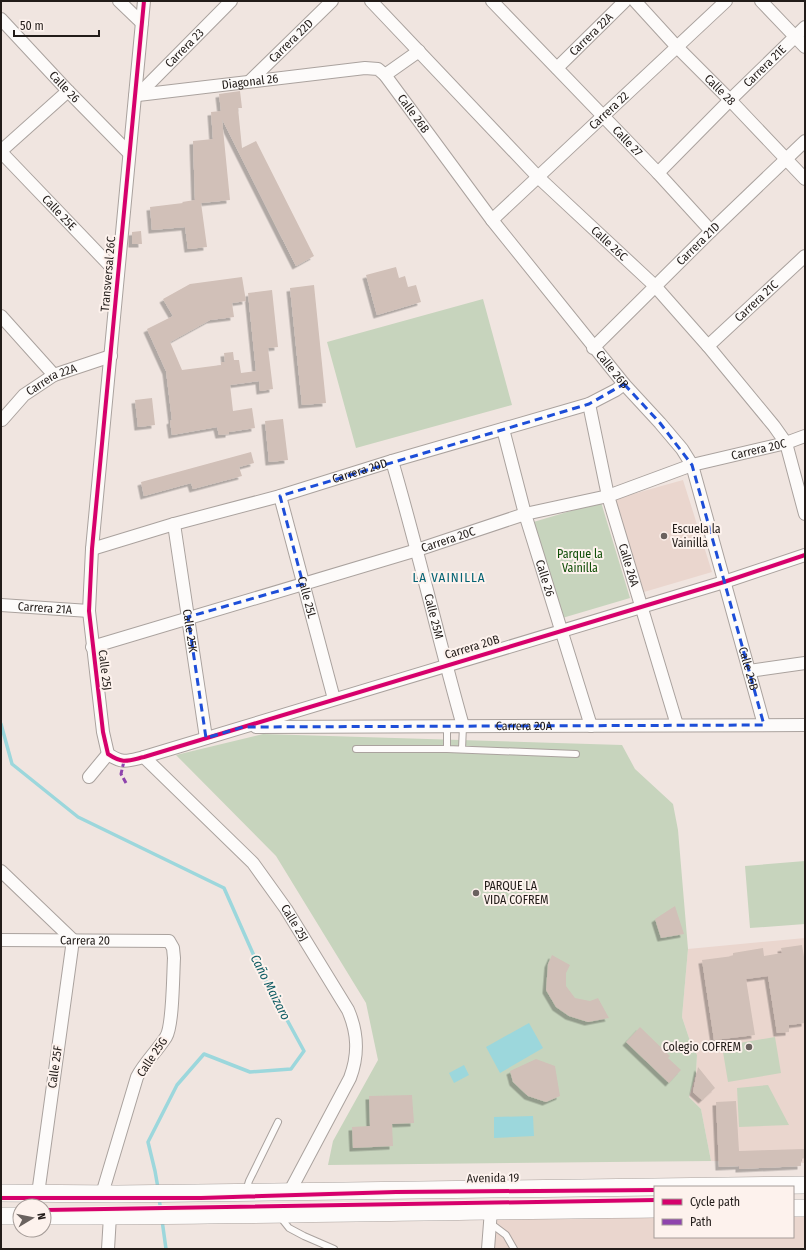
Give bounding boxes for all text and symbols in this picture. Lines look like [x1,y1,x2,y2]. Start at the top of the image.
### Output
street label: Carrera 22A [567,9,616,59]
scale bar [14,12,99,38]
street label: Carrera 22D [266,16,316,65]
text: 50 m [20,19,44,33]
street label: Carrera 23 [162,26,207,70]
street label: Carrera 21E [741,42,789,90]
street label: Calle 26 [46,68,83,106]
street label: Diagonal 26 [221,71,279,92]
street label: Calle 28 [702,72,738,108]
street label: Carrera 22 [586,89,631,133]
street label: Calle 26B [395,91,433,136]
street label: Calle 27 [610,123,645,160]
street label: Calle 25E [39,192,79,233]
street label: Carrera 21D [674,219,723,268]
street label: Calle 26C [588,223,630,264]
street label: Transversal 26C [98,236,118,312]
street label: Carrera 21C [732,278,781,325]
street label: Calle 26B [593,348,632,392]
street label: Carrera 22A [23,361,79,399]
street label: Carrera 20C [730,436,788,463]
street label: Carrera 20D [331,456,389,486]
place label: Escuela la Vainilla [672,522,721,550]
street label: Carrera 20C [419,524,477,555]
marker: Escuela la Vainilla [659,531,669,541]
street label: Calle 26A [616,542,642,589]
park label: Parque la Vainilla [557,547,603,575]
street label: Calle 26 [533,558,557,598]
district label: LA VAINILLA [413,570,485,585]
street label: Calle 25L [295,575,319,621]
street label: Calle 25M [421,592,446,641]
street label: Carrera 21A [17,599,73,617]
street label: Calle 25K [180,608,200,654]
street label: Carrera 20B [443,632,501,662]
street label: Calle 26B [736,645,761,692]
street label: Calle 25J [96,649,114,691]
street label: Carrera 20A [496,719,553,733]
place label: PARQUE LA VIDA COFREM [484,879,549,907]
marker: PARQUE LA VIDA COFREM [471,888,481,898]
street label: Calle 25J [278,902,311,944]
street label: Carrera 20 [60,933,110,948]
water label: Caño Maizaro [248,952,294,1023]
street label: Calle 25G [134,1035,170,1079]
place label: Colegio COFREM [663,1040,741,1054]
marker: Colegio COFREM [744,1042,754,1052]
street label: Calle 25F [45,1044,65,1089]
street label: Avenida 19 [467,1171,520,1185]
legend [654,1186,794,1238]
text: Cycle path [690,1195,740,1209]
north arrow [12,1198,52,1238]
text: N [34,1212,48,1221]
text: Path [690,1215,712,1229]

